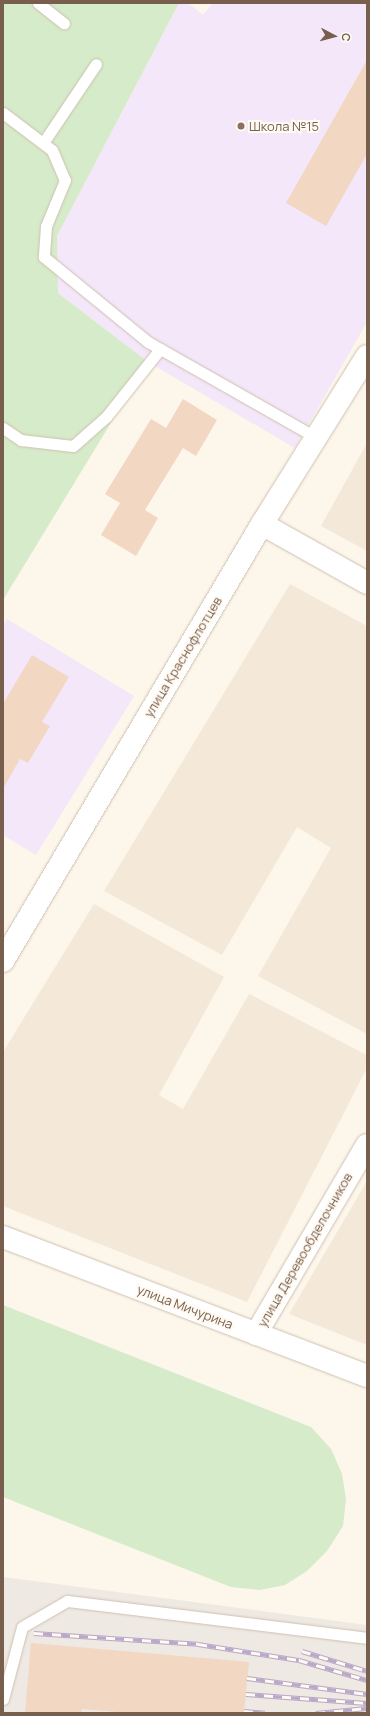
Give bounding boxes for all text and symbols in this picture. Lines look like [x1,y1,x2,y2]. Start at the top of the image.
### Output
north arrow [314,16,354,56]
text: С [339,32,354,42]
place label: Школа №15 [249,118,319,134]
marker: Школа №15 [236,121,246,131]
street label: улица Краснофлотцев [141,594,225,720]
street label: улица Деревообделочников [254,1170,356,1330]
street label: улица Мичурина [135,1282,235,1332]

